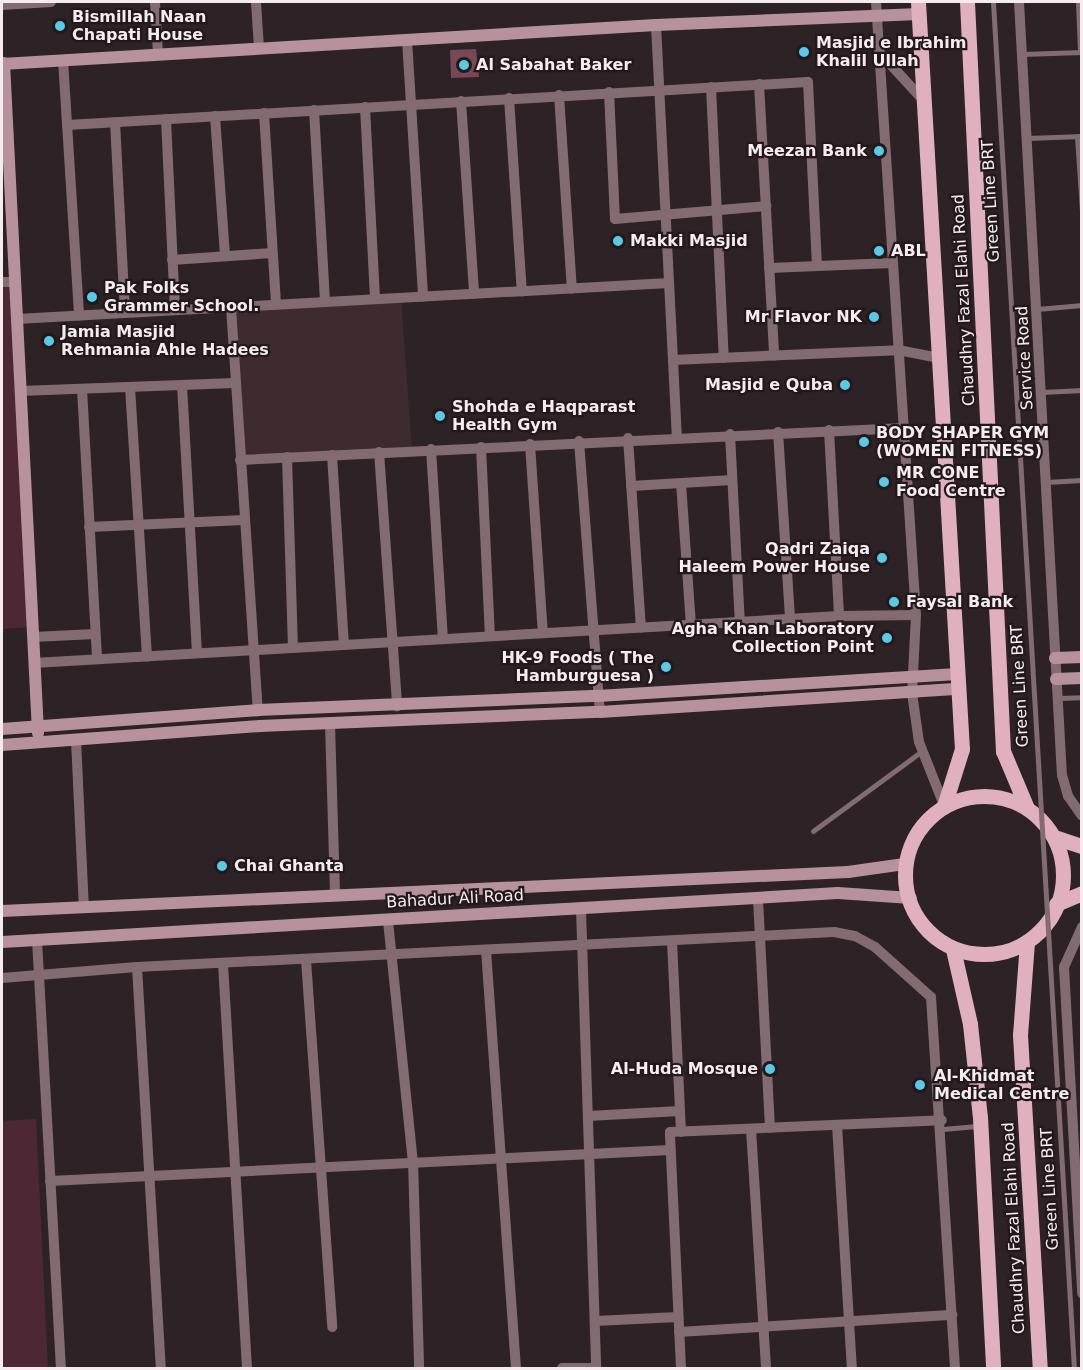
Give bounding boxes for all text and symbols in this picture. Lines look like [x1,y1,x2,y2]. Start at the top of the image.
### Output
place label: Bismillah Naan Chapati House [72,7,206,45]
marker: Bismillah Naan Chapati House [53,19,67,33]
place label: Masjid e Ibrahim Khalil Ullah [816,33,966,71]
marker: Masjid e Ibrahim Khalil Ullah [797,45,811,59]
place label: Al Sabahat Baker [476,55,631,75]
marker: Al Sabahat Baker [457,58,471,72]
street label: Green Line BRT [978,139,1004,263]
place label: Meezan Bank [747,141,867,161]
marker: Meezan Bank [872,144,886,158]
street label: Chaudhry Fazal Elahi Road [949,194,979,406]
place label: Makki Masjid [630,231,748,251]
marker: Makki Masjid [611,234,625,248]
place label: ABL [891,241,926,261]
marker: ABL [872,244,886,258]
place label: Pak Folks Grammer School. [104,278,259,316]
marker: Pak Folks Grammer School. [85,290,99,304]
street label: Service Road [1013,305,1037,411]
place label: Mr Flavor NK [745,307,862,327]
marker: Mr Flavor NK [867,310,881,324]
place label: Jamia Masjid Rehmania Ahle Hadees [61,322,269,360]
marker: Jamia Masjid Rehmania Ahle Hadees [42,334,56,348]
place label: Masjid e Quba [705,375,833,395]
marker: Masjid e Quba [838,378,852,392]
place label: Shohda e Haqparast Health Gym [452,397,635,435]
marker: Shohda e Haqparast Health Gym [433,409,447,423]
place label: BODY SHAPER GYM (WOMEN FITNESS) [876,423,1049,461]
marker: BODY SHAPER GYM (WOMEN FITNESS) [857,435,871,449]
place label: MR CONE Food Centre [896,463,1006,501]
marker: MR CONE Food Centre [877,475,891,489]
place label: Qadri Zaiqa Haleem Power House [678,539,870,577]
marker: Qadri Zaiqa Haleem Power House [875,551,889,565]
place label: Faysal Bank [906,592,1013,612]
marker: Faysal Bank [887,595,901,609]
place label: Agha Khan Laboratory Collection Point [672,619,874,657]
street label: Green Line BRT [1007,624,1033,748]
marker: Agha Khan Laboratory Collection Point [878,629,896,647]
place label: HK-9 Foods ( The Hamburguesa ) [501,648,654,686]
marker: HK-9 Foods ( The Hamburguesa ) [659,660,673,674]
place label: Chai Ghanta [234,856,344,876]
marker: Chai Ghanta [215,859,229,873]
street label: Bahadur Ali Road [386,886,524,912]
place label: Al-Huda Mosque [611,1059,758,1079]
marker: Al-Huda Mosque [763,1062,777,1076]
place label: Al-Khidmat Medical Centre [934,1066,1069,1104]
marker: Al-Khidmat Medical Centre [911,1076,929,1094]
street label: Chaudhry Fazal Elahi Road [999,1122,1029,1334]
street label: Green Line BRT [1037,1127,1063,1251]

